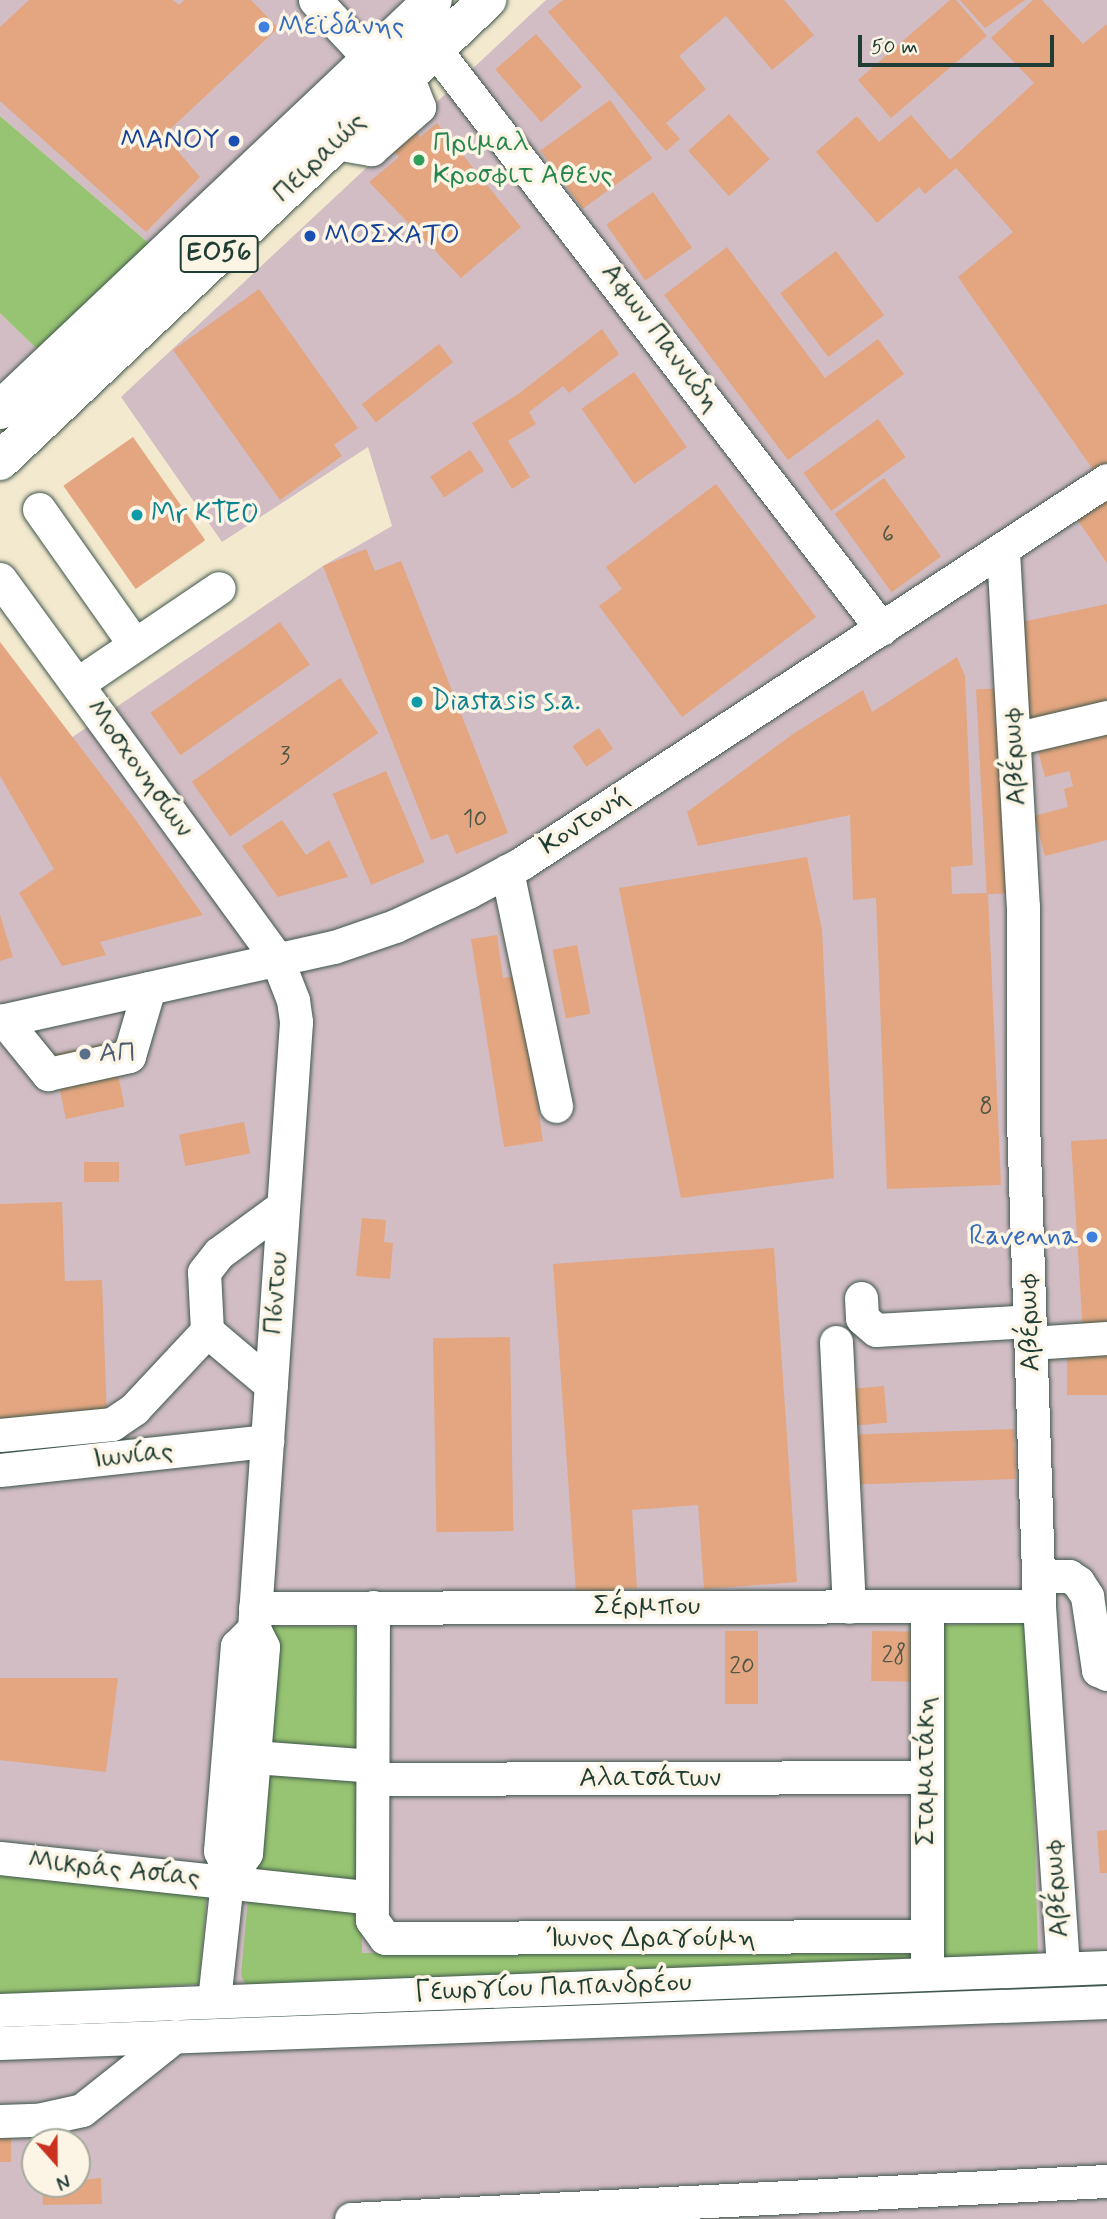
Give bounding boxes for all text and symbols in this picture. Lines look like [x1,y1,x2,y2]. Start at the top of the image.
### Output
place label: Μεϊδάνης [278,10,404,44]
marker: Μεϊδάνης [256,19,272,35]
scale bar [862,21,1058,65]
text: 50 m [871,33,918,61]
street label: Πειραιώς [266,106,374,210]
place label: ΜΑΝΟΥ [120,124,220,158]
place label: Πριμαλ Κροσφιτ Αθενς [433,127,613,193]
marker: ΜΑΝΟΥ [226,133,242,149]
marker: Πριμαλ Κροσφιτ Αθενς [411,152,427,168]
place label: ΜΟΣΧΑΤΟ [324,219,460,253]
marker: ΜΟΣΧΑΤΟ [302,228,318,244]
road number: ΕΟ56 [179,232,259,276]
street label: Αφων Παννιδη [593,257,727,419]
place label: Mr KTEO [151,498,268,532]
marker: Mr KTEO [129,507,145,523]
house number: 6 [882,521,894,549]
place label: Diastasis s.a. [431,685,582,719]
street label: Μοσχονησίων [78,693,200,845]
marker: Diastasis s.a. [409,694,425,710]
street label: Αβέρωφ [996,705,1034,807]
house number: 3 [280,743,290,771]
street label: Κοντονή [534,781,636,863]
house number: 10 [463,806,487,834]
place label: ΑΠ [99,1037,136,1071]
marker: ΑΠ [77,1046,93,1062]
house number: 8 [979,1093,993,1121]
place label: Ravenna [969,1220,1078,1254]
marker: Ravenna [1084,1229,1100,1245]
street label: Πόντου [257,1250,297,1336]
street label: Αβέρωφ [1011,1272,1049,1372]
street label: Ιωνίας [91,1435,175,1477]
street label: Σέρμπου [593,1590,701,1624]
house number: 28 [882,1642,906,1670]
house number: 20 [729,1653,755,1681]
street label: Σταματάκη [910,1696,944,1846]
street label: Αλατσάτων [579,1762,721,1796]
street label: Αβέρωφ [1037,1837,1077,1939]
street label: Μικράς Ασίας [26,1844,202,1896]
street label: Ίωνος Δραγούμη [546,1922,756,1956]
street label: Γεωργίου Παπανδρέου [414,1966,692,2010]
north arrow [21,2128,91,2198]
text: N [53,2167,73,2195]

